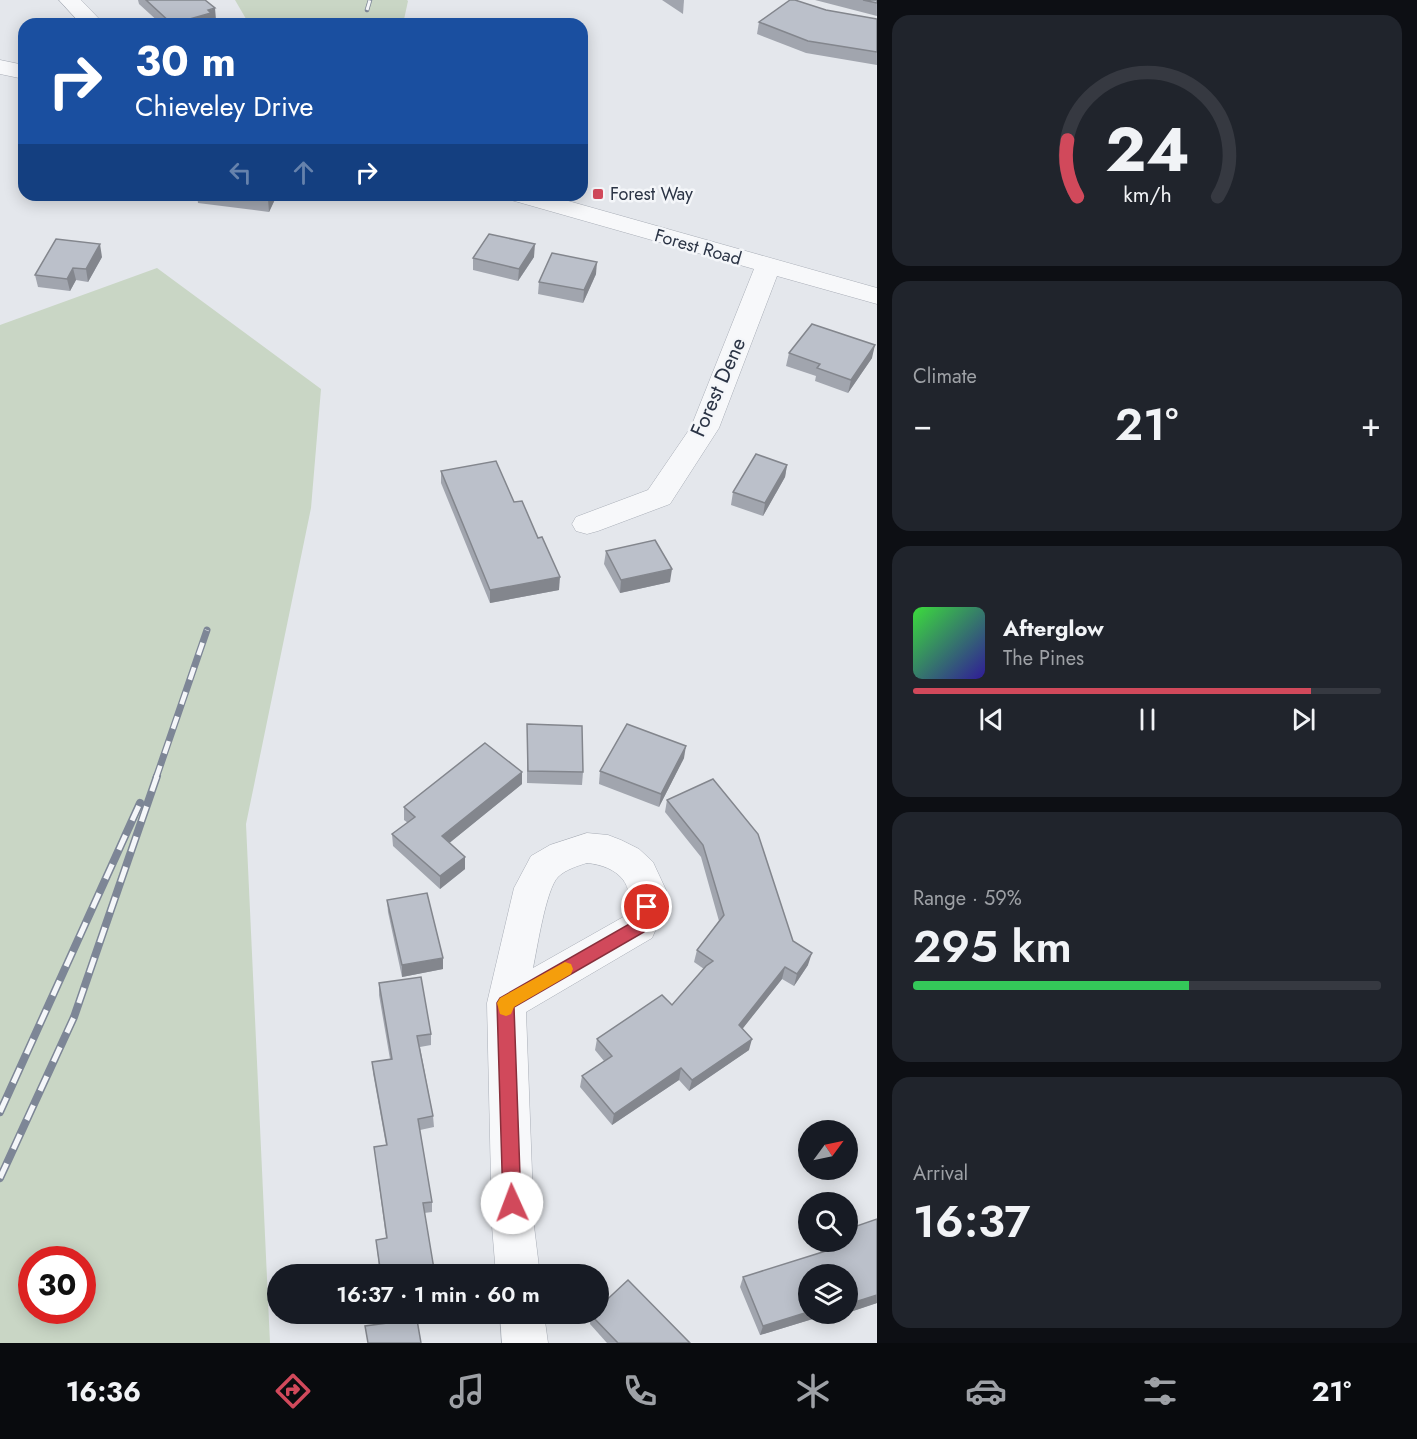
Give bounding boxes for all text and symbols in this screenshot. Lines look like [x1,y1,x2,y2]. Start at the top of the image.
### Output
text: 30 m [135,31,236,92]
icon: right [36,42,114,120]
text: Chieveley Drive [135,87,313,126]
text: 24 [1105,104,1189,194]
icon: left [224,156,257,189]
icon: ahead [287,156,320,189]
icon: right [350,156,383,189]
text: km/h [1123,180,1171,211]
place label: Forest Way [610,181,693,207]
marker: Forest Way [591,187,605,201]
street label: Forest Road [652,222,744,272]
street label: Forest Dene [683,332,753,441]
text: Climate [913,362,977,391]
text: 21° [1115,392,1178,457]
text: − [913,401,932,448]
text: + [1361,401,1381,448]
text: Afterglow [1003,612,1104,644]
text: The Pines [1003,644,1084,673]
icon: previous [975,703,1008,736]
icon: pause [1131,703,1164,736]
icon: next [1287,703,1320,736]
pin [621,881,672,932]
text: Range · 59% [913,884,1022,913]
icon: arrive [630,890,663,923]
text: 295 km [913,914,1072,979]
north arrow [798,1120,858,1180]
map controls [798,1120,858,1324]
text: Arrival [913,1159,968,1188]
position arrow [480,1171,544,1235]
text: 16:37 [913,1189,1030,1254]
button: search [798,1192,858,1252]
speed limit sign: 30 [18,1246,96,1324]
button: layers [798,1264,858,1324]
text: 16:37 · 1 min · 60 m [336,1278,540,1310]
icon: directions [272,1370,314,1412]
icon: music [446,1370,488,1412]
icon: phone [619,1370,661,1412]
icon: climate [792,1370,834,1412]
icon: car [965,1370,1007,1412]
icon: filters [1139,1370,1181,1412]
text: 16:36 [66,1372,141,1411]
text: 21° [1312,1372,1351,1411]

